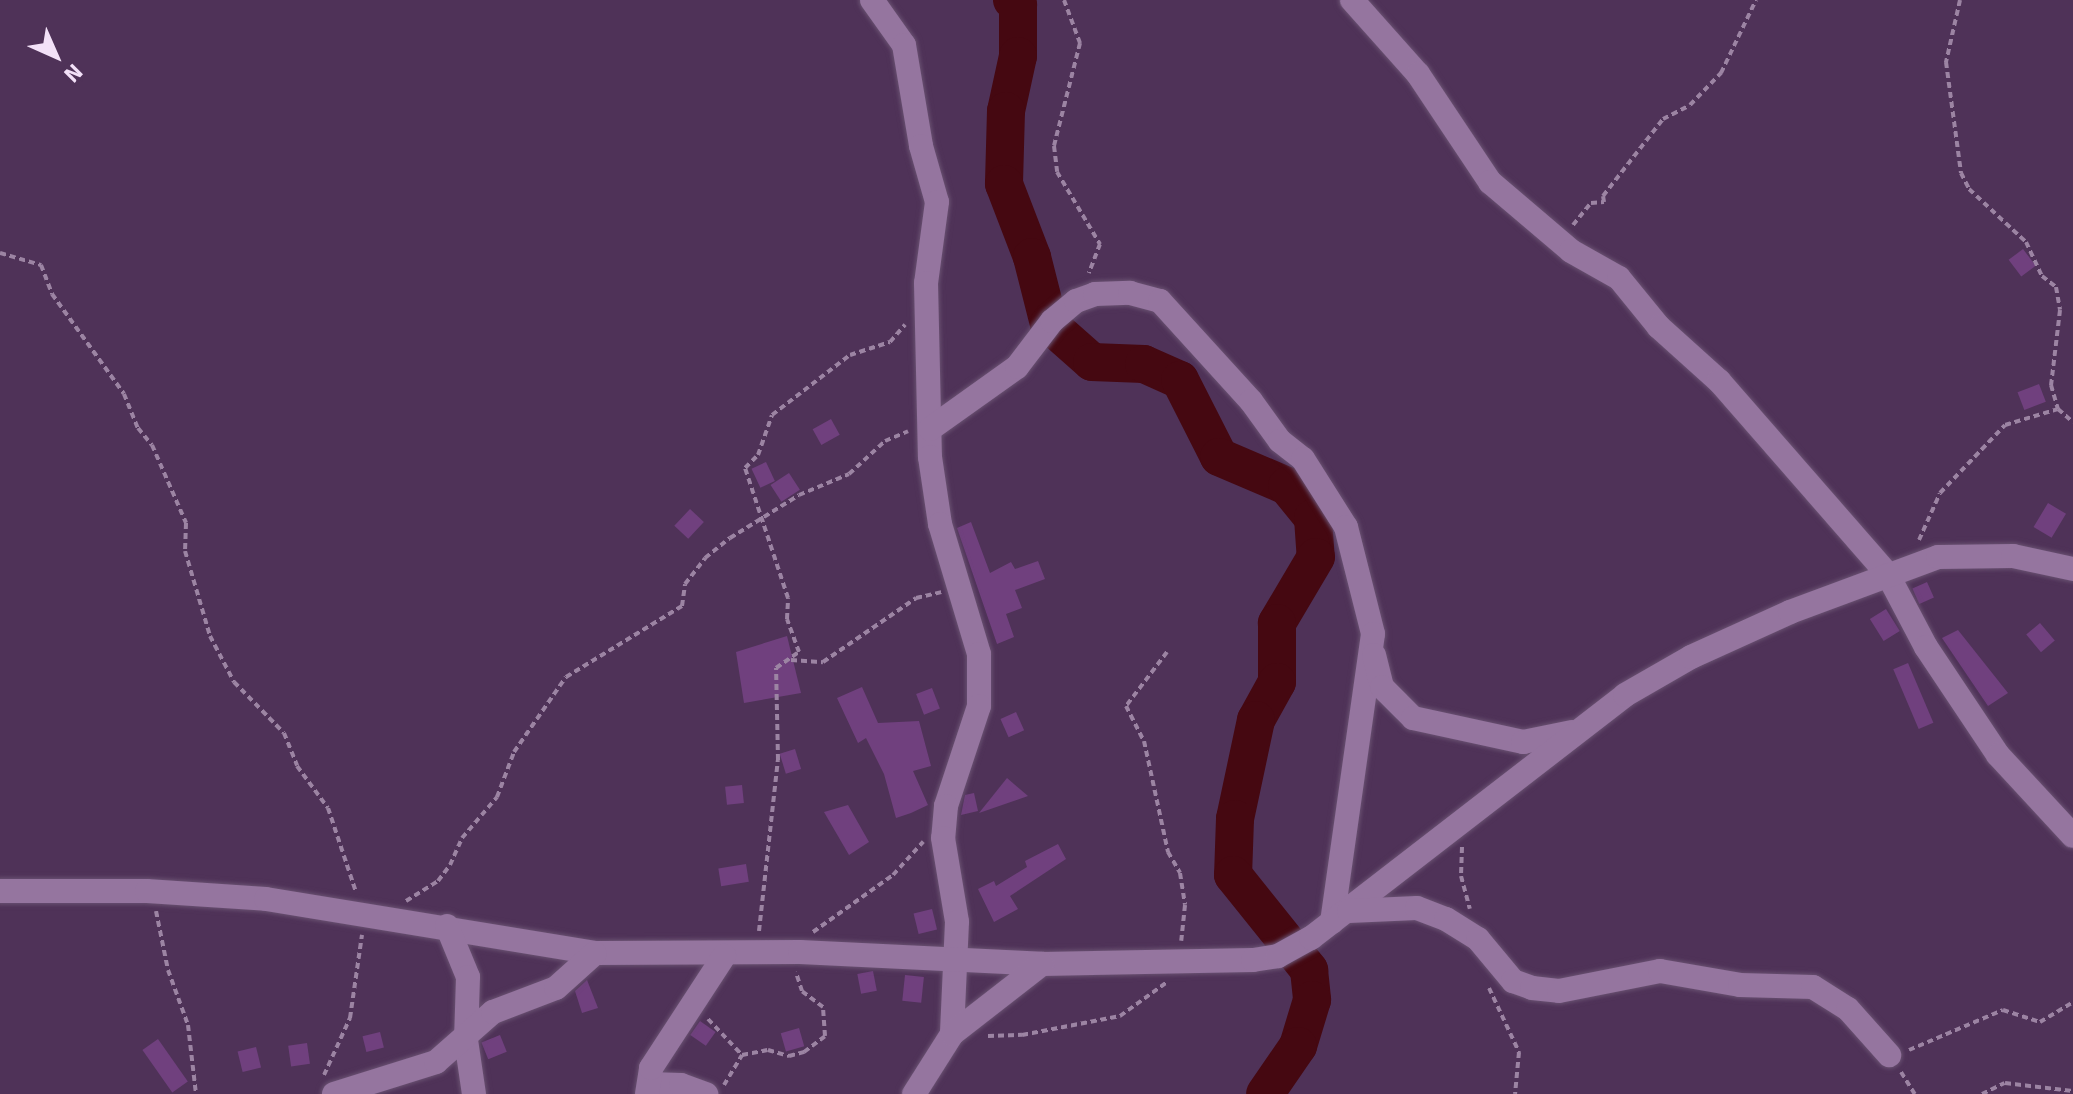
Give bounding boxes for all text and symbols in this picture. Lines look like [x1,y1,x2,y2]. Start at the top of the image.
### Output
north arrow [16,16,96,96]
text: N [58,58,88,88]

